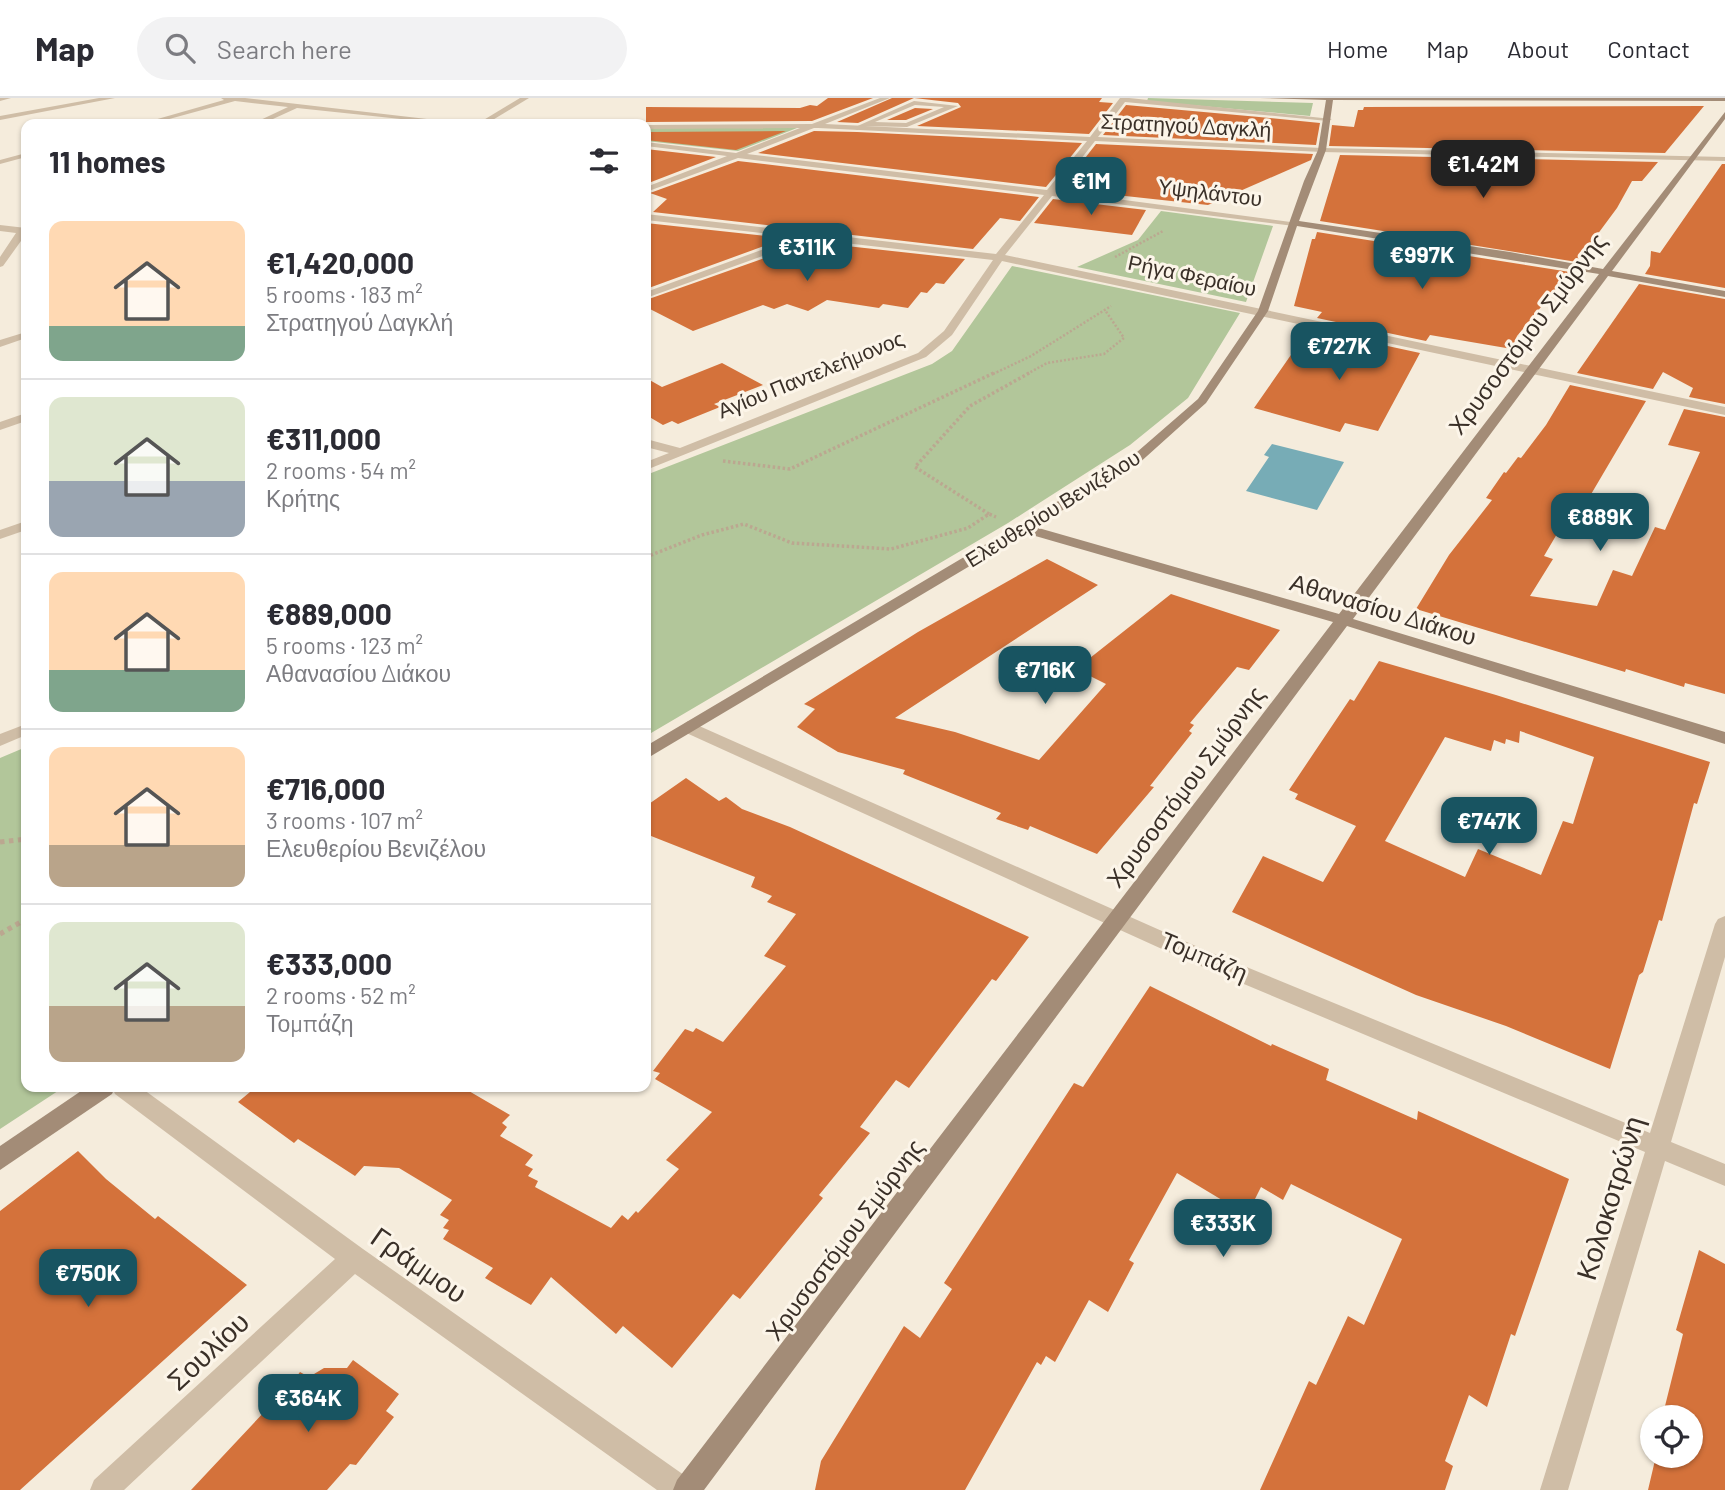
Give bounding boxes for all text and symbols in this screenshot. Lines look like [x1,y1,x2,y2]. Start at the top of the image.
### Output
search box [137,17,627,80]
text: Map [35,28,95,68]
icon: search [161,29,199,67]
text: Search here [217,33,352,64]
text: Home [1327,34,1388,63]
text: Map [1426,34,1469,63]
text: About [1507,34,1569,63]
text: Contact [1607,34,1690,63]
street label: Στρατηγού Δαγκλή [1100,108,1272,141]
pin: €1.42M [1426,140,1540,200]
icon: filters [585,142,623,180]
text: 11 homes [49,143,166,179]
text: €1.42M [1447,149,1519,177]
pin: €1M [1057,158,1125,217]
text: €1M [1071,166,1111,194]
street label: Υψηλάντου [1157,173,1264,210]
pin: €311K [758,223,856,283]
street label: Χρυσοστόμου Σμύρνης [1442,227,1612,440]
text: €311K [778,232,836,260]
pin: €997K [1373,232,1471,291]
text: €997K [1390,240,1454,268]
text: €1,420,000 [266,244,414,280]
icon: home [105,249,189,333]
street label: Ρήγα Φεραίου [1126,249,1259,300]
text: 5 rooms · 183 m² [266,280,423,308]
text: Στρατηγού Δαγκλή [266,308,453,336]
pin: €727K [1290,322,1388,382]
street label: Αγίου Παντελεήμονος [714,325,907,422]
text: €727K [1307,331,1371,359]
text: €311,000 [266,420,381,456]
icon: home [105,425,189,509]
street label: Ελευθερίου Βενιζέλου [960,444,1144,572]
text: 2 rooms · 54 m² [266,456,416,484]
text: Κρήτης [266,484,340,512]
pin: €889K [1551,494,1649,553]
text: €889K [1567,502,1633,530]
street label: Αθανασίου Διάκου [1287,566,1480,651]
text: €889,000 [266,595,392,631]
icon: home [105,600,189,684]
text: 5 rooms · 123 m² [266,631,423,659]
pin: €716K [996,646,1094,706]
text: €716K [1014,655,1076,683]
text: Αθανασίου Διάκου [266,659,451,687]
street label: Χρυσοστόμου Σμύρνης [1100,680,1270,893]
text: €716,000 [266,770,385,806]
icon: home [105,775,189,859]
pin: €747K [1440,798,1538,857]
text: 3 rooms · 107 m² [266,806,423,834]
text: €747K [1457,806,1521,834]
text: Ελευθερίου Βενιζέλου [266,834,486,862]
street label: Τομπάζη [1157,924,1252,987]
text: €333,000 [266,945,392,981]
icon: home [105,950,189,1034]
text: 2 rooms · 52 m² [266,981,416,1009]
text: Τομπάζη [266,1009,354,1037]
street label: Κολοκοτρώνη [1568,1112,1650,1284]
street label: Χρυσοστόμου Σμύρνης [759,1133,929,1346]
pin: €333K [1174,1200,1272,1259]
text: €333K [1190,1208,1256,1236]
street label: Γράμμου [365,1219,474,1309]
pin: €750K [39,1250,137,1309]
text: €750K [55,1258,121,1286]
street label: Σουλίου [159,1304,255,1397]
pin: €364K [259,1374,357,1434]
text: €364K [274,1383,342,1411]
map controls [1640,1405,1703,1468]
button: locate [1640,1405,1703,1468]

